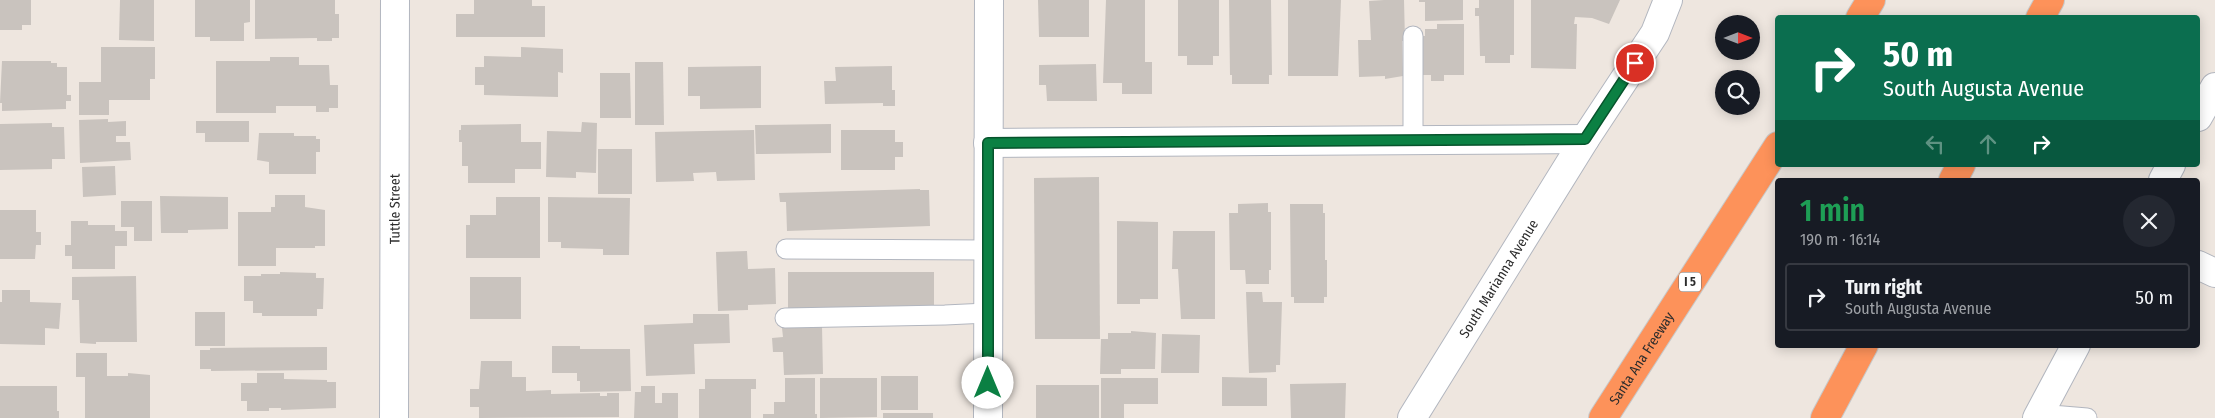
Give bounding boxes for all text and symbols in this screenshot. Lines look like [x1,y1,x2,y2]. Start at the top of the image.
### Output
north arrow [1715,15,1760,60]
map controls [1715,15,1760,115]
text: 50 m [1883,33,1953,75]
icon: right [1800,35,1865,100]
pin [1614,42,1656,84]
icon: arrive [1621,49,1649,77]
button: search [1715,70,1760,115]
text: South Augusta Avenue [1883,75,2084,102]
icon: left [1921,130,1949,158]
icon: ahead [1974,130,2002,158]
icon: right [2027,130,2055,158]
street label: Tuttle Street [386,173,403,244]
text: 1 min [1800,193,1865,229]
button: close [2123,195,2175,247]
street label: South Marianna Avenue [1455,216,1542,341]
text: 190 m · 16:14 [1800,230,1880,249]
road number: I 5 [1679,272,1701,292]
text: Turn right [1845,276,1922,299]
icon: right [1802,283,1830,311]
text: 50 m [2135,286,2173,309]
text: South Augusta Avenue [1845,299,1991,318]
street label: Santa Ana Freeway [1605,308,1678,408]
position arrow [961,356,1013,408]

